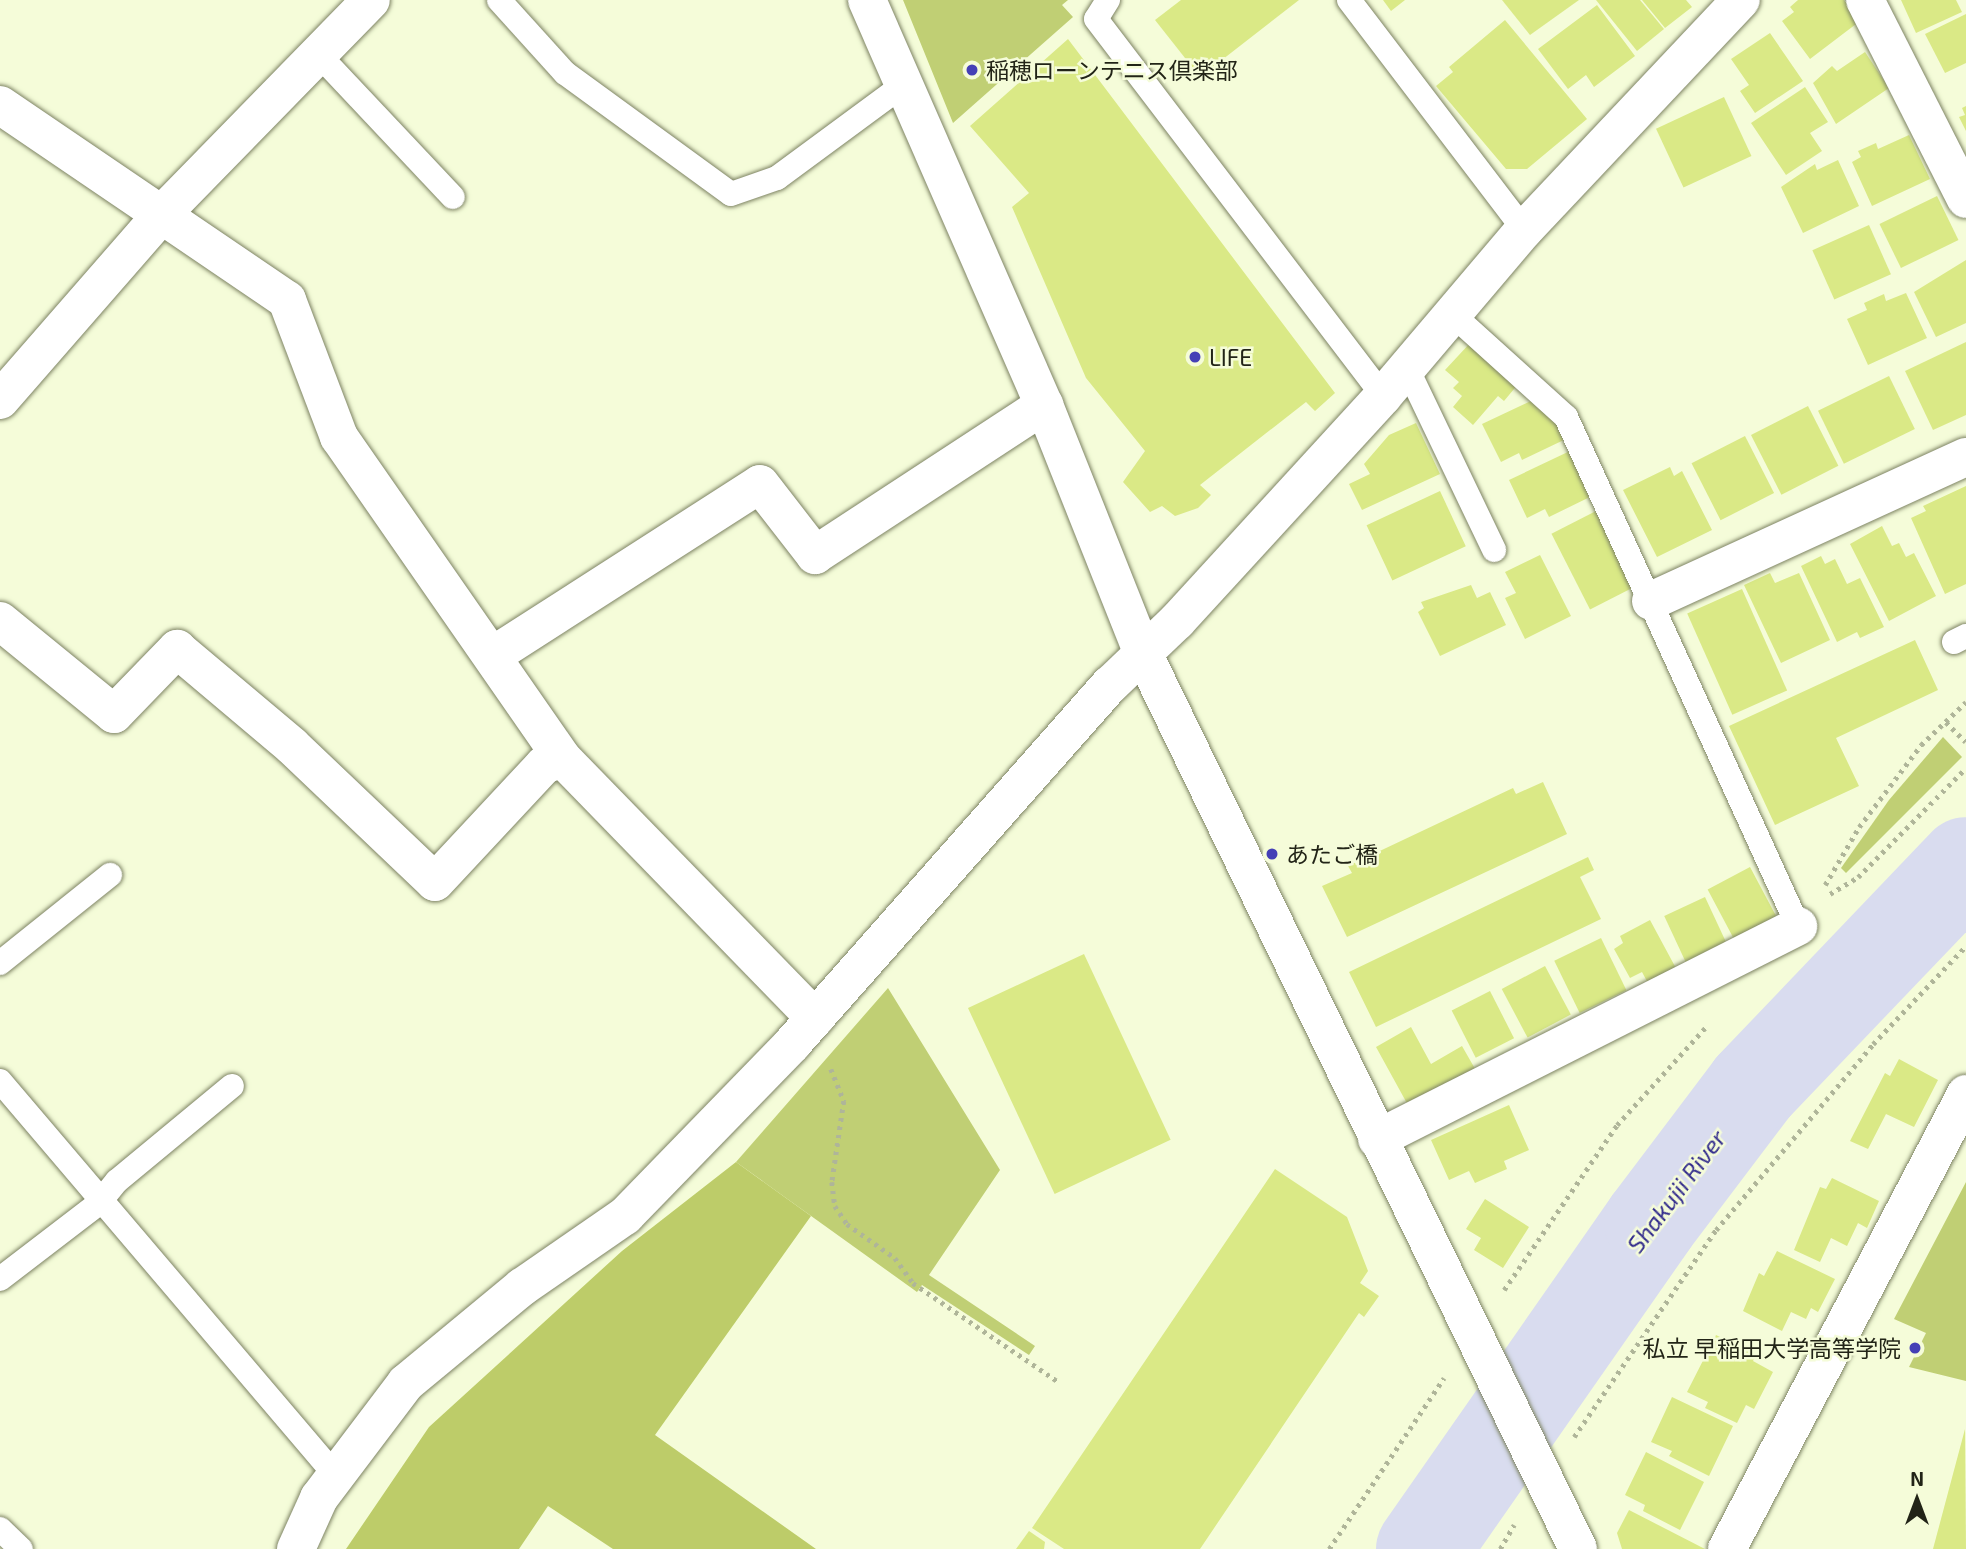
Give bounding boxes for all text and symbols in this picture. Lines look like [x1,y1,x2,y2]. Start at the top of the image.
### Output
place label: 稲穂ローンテニス倶楽部 [986,56,1239,84]
marker: 稲穂ローンテニス倶楽部 [964,62,980,78]
place label: LIFE [1209,343,1252,371]
marker: LIFE [1187,349,1203,365]
place label: あたご橋 [1286,840,1378,868]
marker: あたご橋 [1264,846,1280,862]
water label: Shakujii River [1621,1124,1731,1258]
place label: 私立 早稲田大学高等学院 [1643,1334,1901,1362]
marker: 私立 早稲田大学高等学院 [1907,1340,1923,1356]
north arrow [1882,1465,1952,1535]
text: N [1910,1467,1924,1490]

